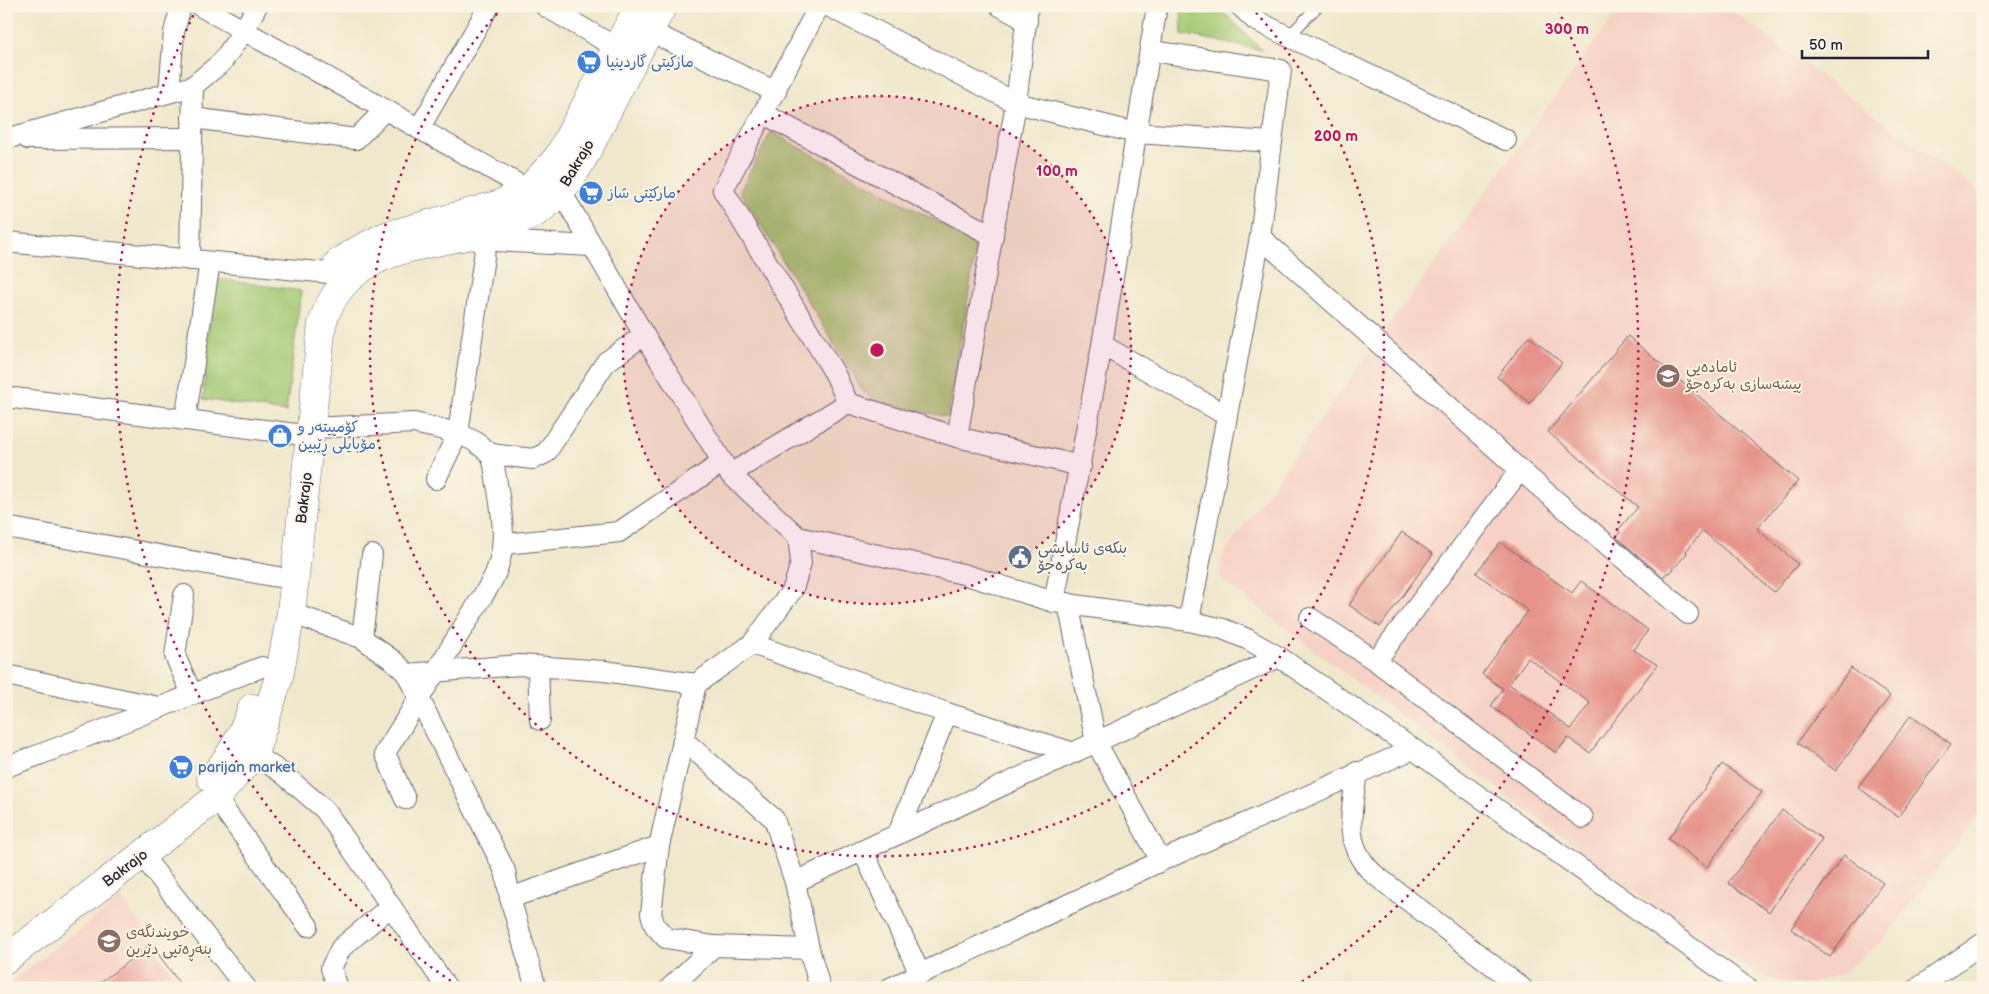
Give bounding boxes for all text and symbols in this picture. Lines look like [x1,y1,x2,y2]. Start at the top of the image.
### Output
text: 300 m [1545,20,1589,39]
scale bar [1802,28,1928,60]
text: 50 m [1809,36,1843,55]
supermarket icon: مارکیتی گاردینیا [576,49,602,75]
place label: مارکیتی گاردینیا [606,53,694,72]
text: 200 m [1314,127,1358,146]
street label: Bakrajo [556,136,599,190]
text: 100 m [1036,162,1078,181]
supermarket icon: مارکێتی شاز [578,180,604,206]
place label: مارکێتی شاز [607,184,676,203]
centre of rings [868,341,886,359]
place label: ئامادەیی پیشەسازی بەکرەجۆ [1685,358,1802,394]
school or university icon: ئامادەیی پیشەسازی بەکرەجۆ [1655,363,1681,389]
place label: کۆمپیتەر و مۆبایلی ڕێبین [297,418,376,457]
shop icon: کۆمپیتەر و مۆبایلی ڕێبین [267,423,293,449]
street label: Bakrajo [292,471,317,525]
place label: بنکەی ئاسایشی بەکرەجۆ [1037,539,1127,575]
public building icon: بنکەی ئاسایشی بەکرەجۆ [1007,544,1033,570]
supermarket icon: parijan market [168,754,194,780]
place label: parijan market [198,758,296,777]
street label: Bakrajo [99,845,152,892]
place label: خویندنگەی بنەڕەتیی دێرین [126,923,212,962]
school or university icon: خویندنگەی بنەڕەتیی دێرین [96,928,122,954]

